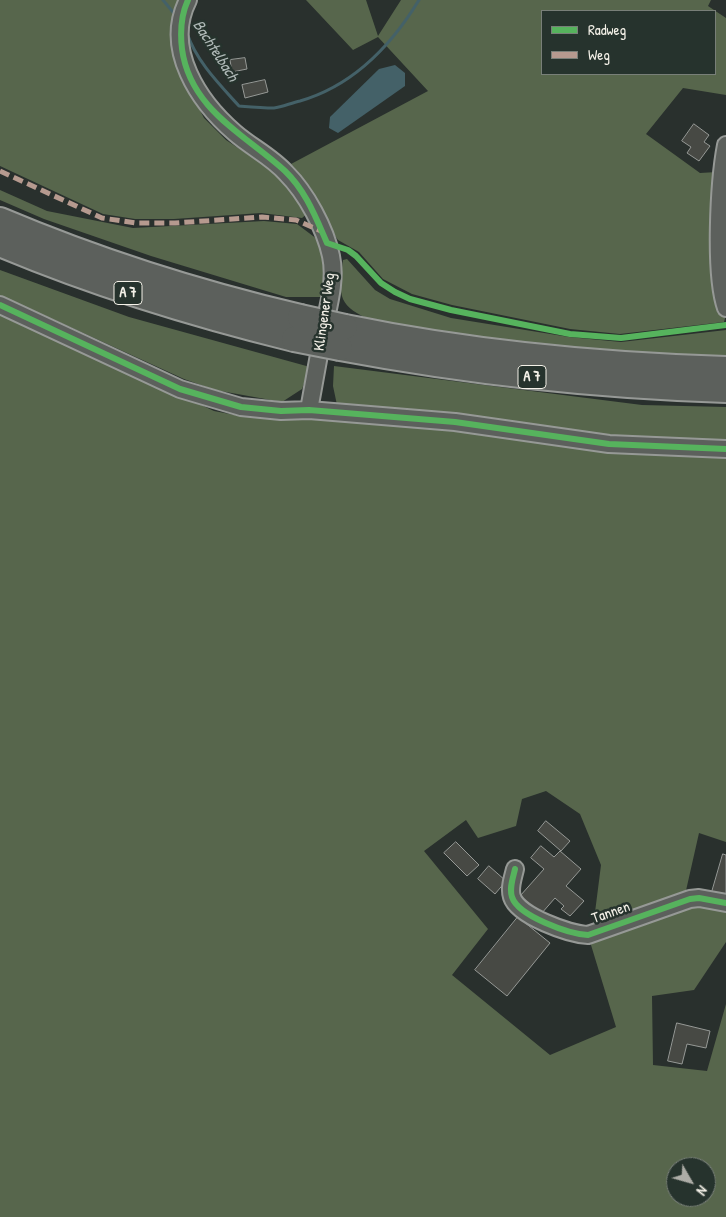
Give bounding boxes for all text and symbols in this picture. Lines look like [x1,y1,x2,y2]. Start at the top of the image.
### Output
legend [541,10,716,75]
water label: Bachtelbach [188,17,242,85]
text: Radweg [588,19,626,40]
text: Weg [588,44,610,65]
street label: Klingener Weg [311,272,339,352]
road number: A 7 [114,282,142,304]
road number: A 7 [518,366,546,388]
street label: Tannen [590,898,632,928]
north arrow [666,1157,716,1207]
text: N [693,1182,712,1200]

